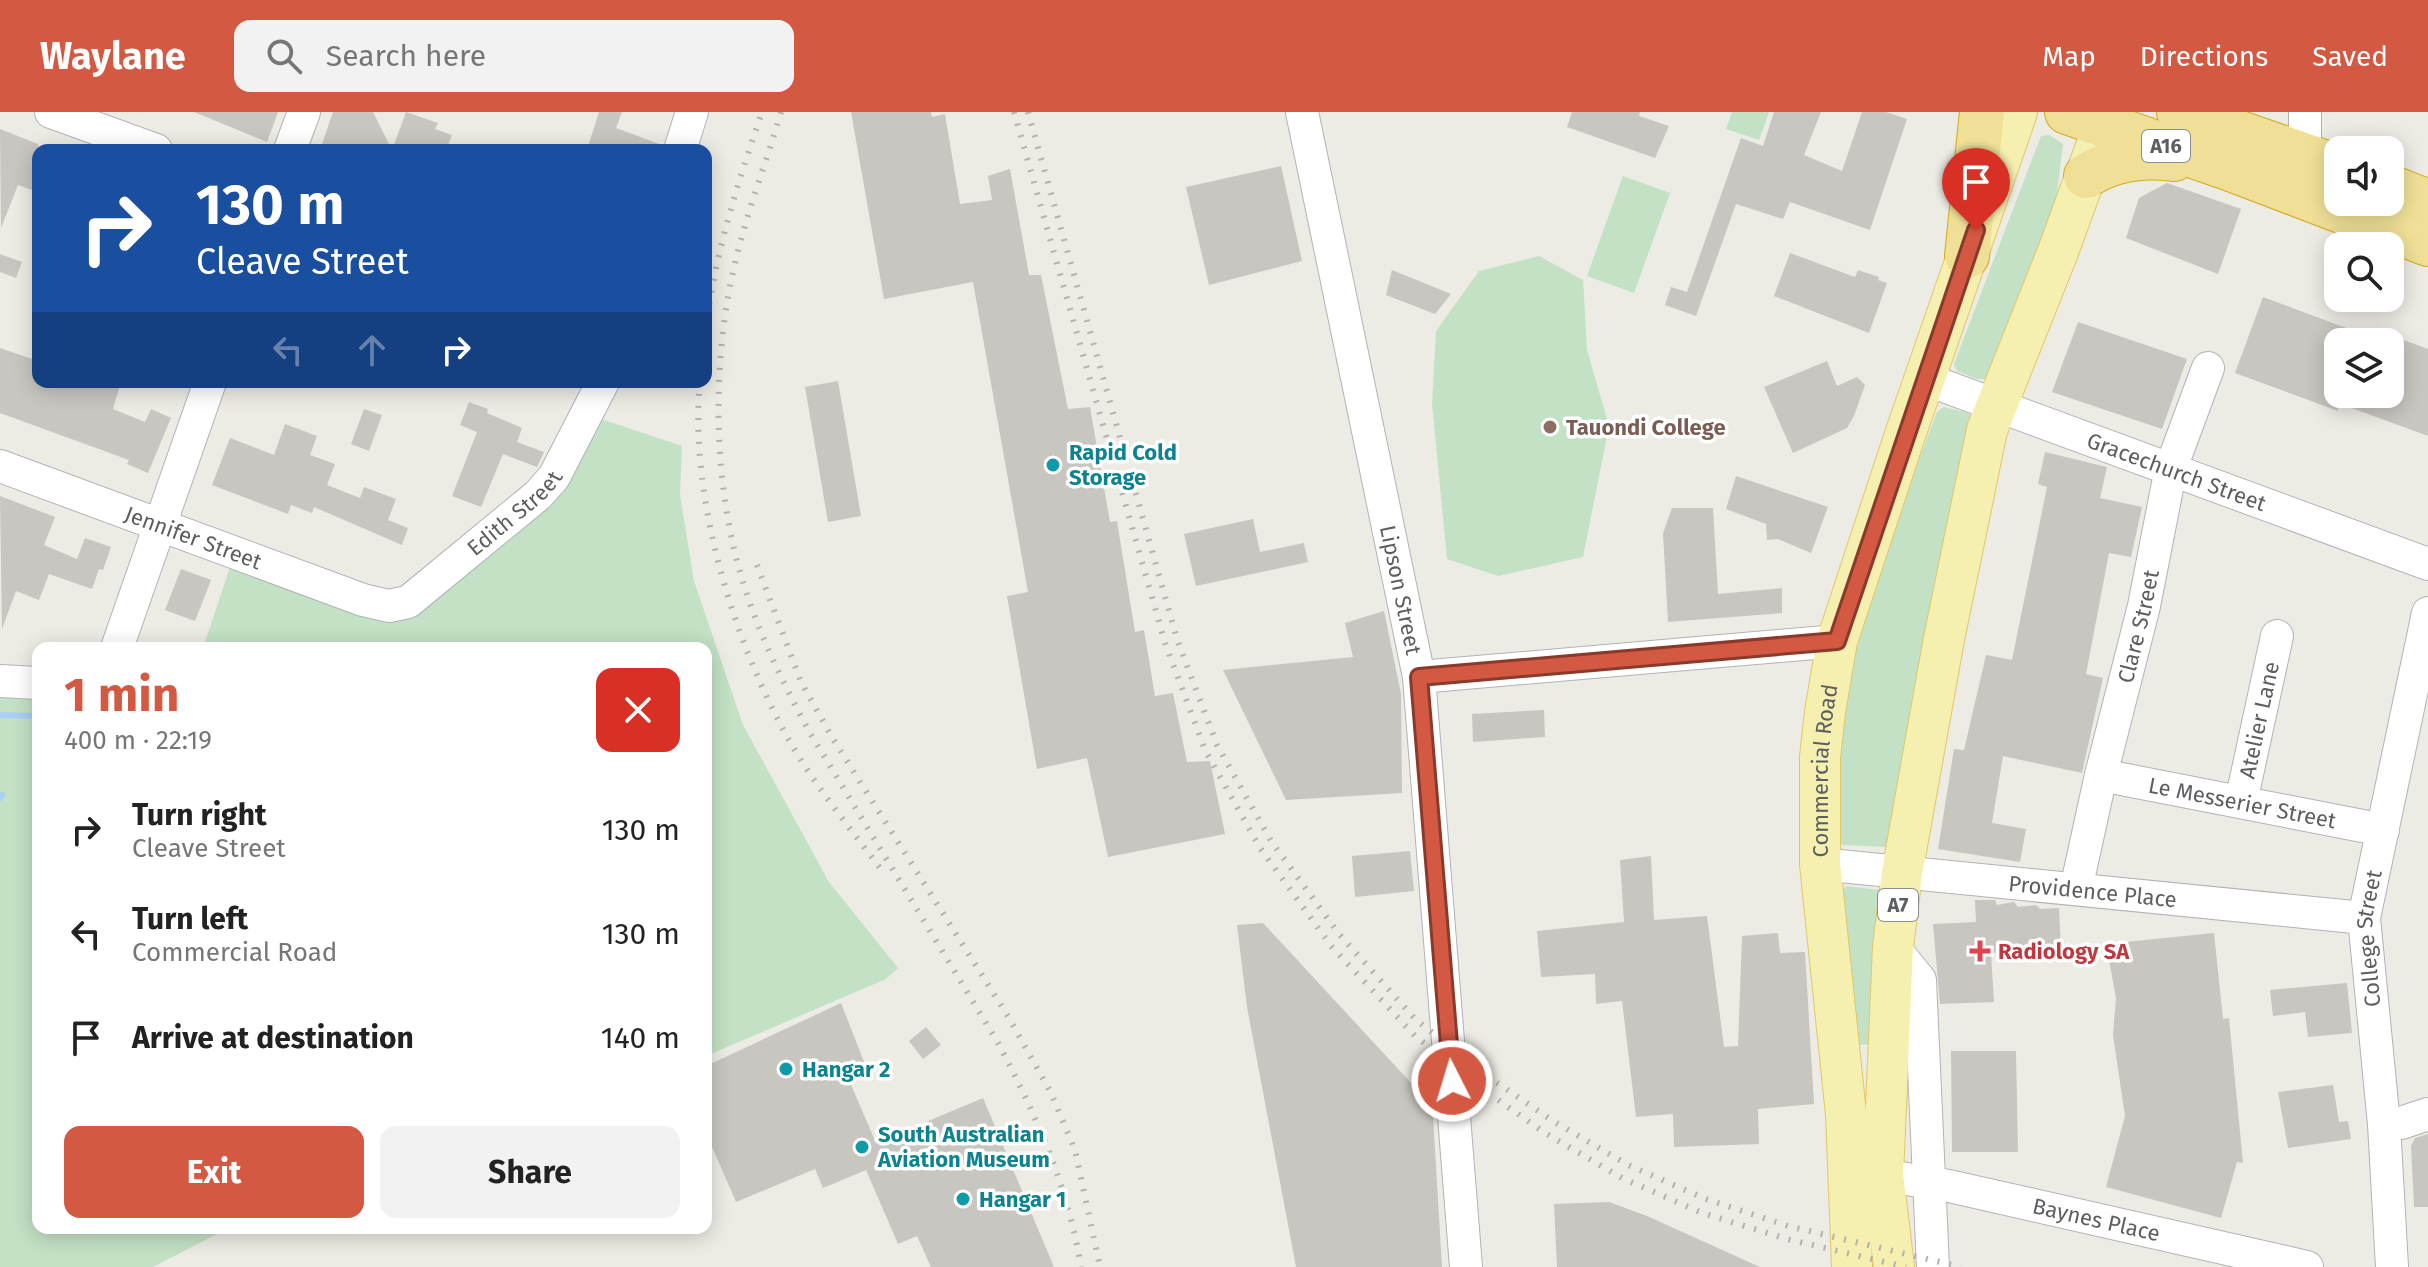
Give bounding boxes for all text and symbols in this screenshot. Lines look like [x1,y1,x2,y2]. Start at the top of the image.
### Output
search box [234,20,794,92]
text: Waylane [40,33,186,79]
icon: search [262,34,306,78]
text: Search here [326,38,486,74]
text: Map [2042,40,2096,73]
text: Directions [2140,40,2268,73]
text: Saved [2312,40,2388,73]
road number: A16 [2142,130,2190,162]
map controls [2324,136,2404,408]
button: sound [2324,136,2404,216]
pin [1942,148,2010,230]
icon: arrive [1954,160,1998,204]
text: 130 m [196,172,344,239]
icon: right [64,176,168,280]
button: search [2324,232,2404,312]
text: Cleave Street [196,240,409,284]
icon: left [266,328,310,372]
icon: ahead [350,328,394,372]
icon: right [434,328,478,372]
button: layers [2324,328,2404,408]
place label: Tauondi College [1566,414,1726,441]
marker: Tauondi College [1541,418,1559,436]
street label: Gracechurch Street [2083,426,2270,517]
place label: Rapid Cold Storage [1069,439,1177,491]
marker: Rapid Cold Storage [1044,456,1062,474]
street label: Edith Street [461,466,568,561]
street label: Jennifer Street [121,500,266,575]
street label: Lipson Street [1374,523,1428,657]
street label: Clare Street [2111,567,2164,686]
street label: Atelier Lane [2233,659,2285,781]
text: 1 min [64,666,179,724]
button: close [596,668,680,752]
street label: Commercial Road [1806,682,1843,857]
text: 400 m · 22:19 [64,725,212,756]
street label: Le Messerier Street [2146,771,2338,834]
text: Turn right [132,797,267,833]
icon: right [64,808,108,852]
text: 130 m [602,812,680,848]
text: Cleave Street [132,833,286,864]
street label: College Street [2350,867,2387,1008]
street label: Providence Place [2007,869,2178,913]
road number: A7 [1878,889,1918,921]
text: Turn left [132,901,248,937]
icon: left [64,912,108,956]
text: 130 m [602,916,680,952]
text: Commercial Road [132,937,337,968]
place label: Radiology SA [1998,938,2130,965]
marker: Radiology SA [1969,940,1991,962]
icon: arrive [64,1016,108,1060]
text: Arrive at destination [132,1020,414,1056]
text: 140 m [601,1020,680,1056]
position arrow [1410,1039,1494,1123]
place label: Hangar 2 [802,1056,890,1083]
marker: Hangar 2 [777,1060,795,1078]
place label: South Australian Aviation Museum [877,1121,1050,1173]
button: Exit [64,1126,364,1218]
button: Share [380,1126,680,1218]
marker: South Australian Aviation Museum [853,1138,871,1156]
place label: Hangar 1 [979,1186,1066,1213]
marker: Hangar 1 [954,1190,972,1208]
street label: Baynes Place [2030,1192,2163,1247]

